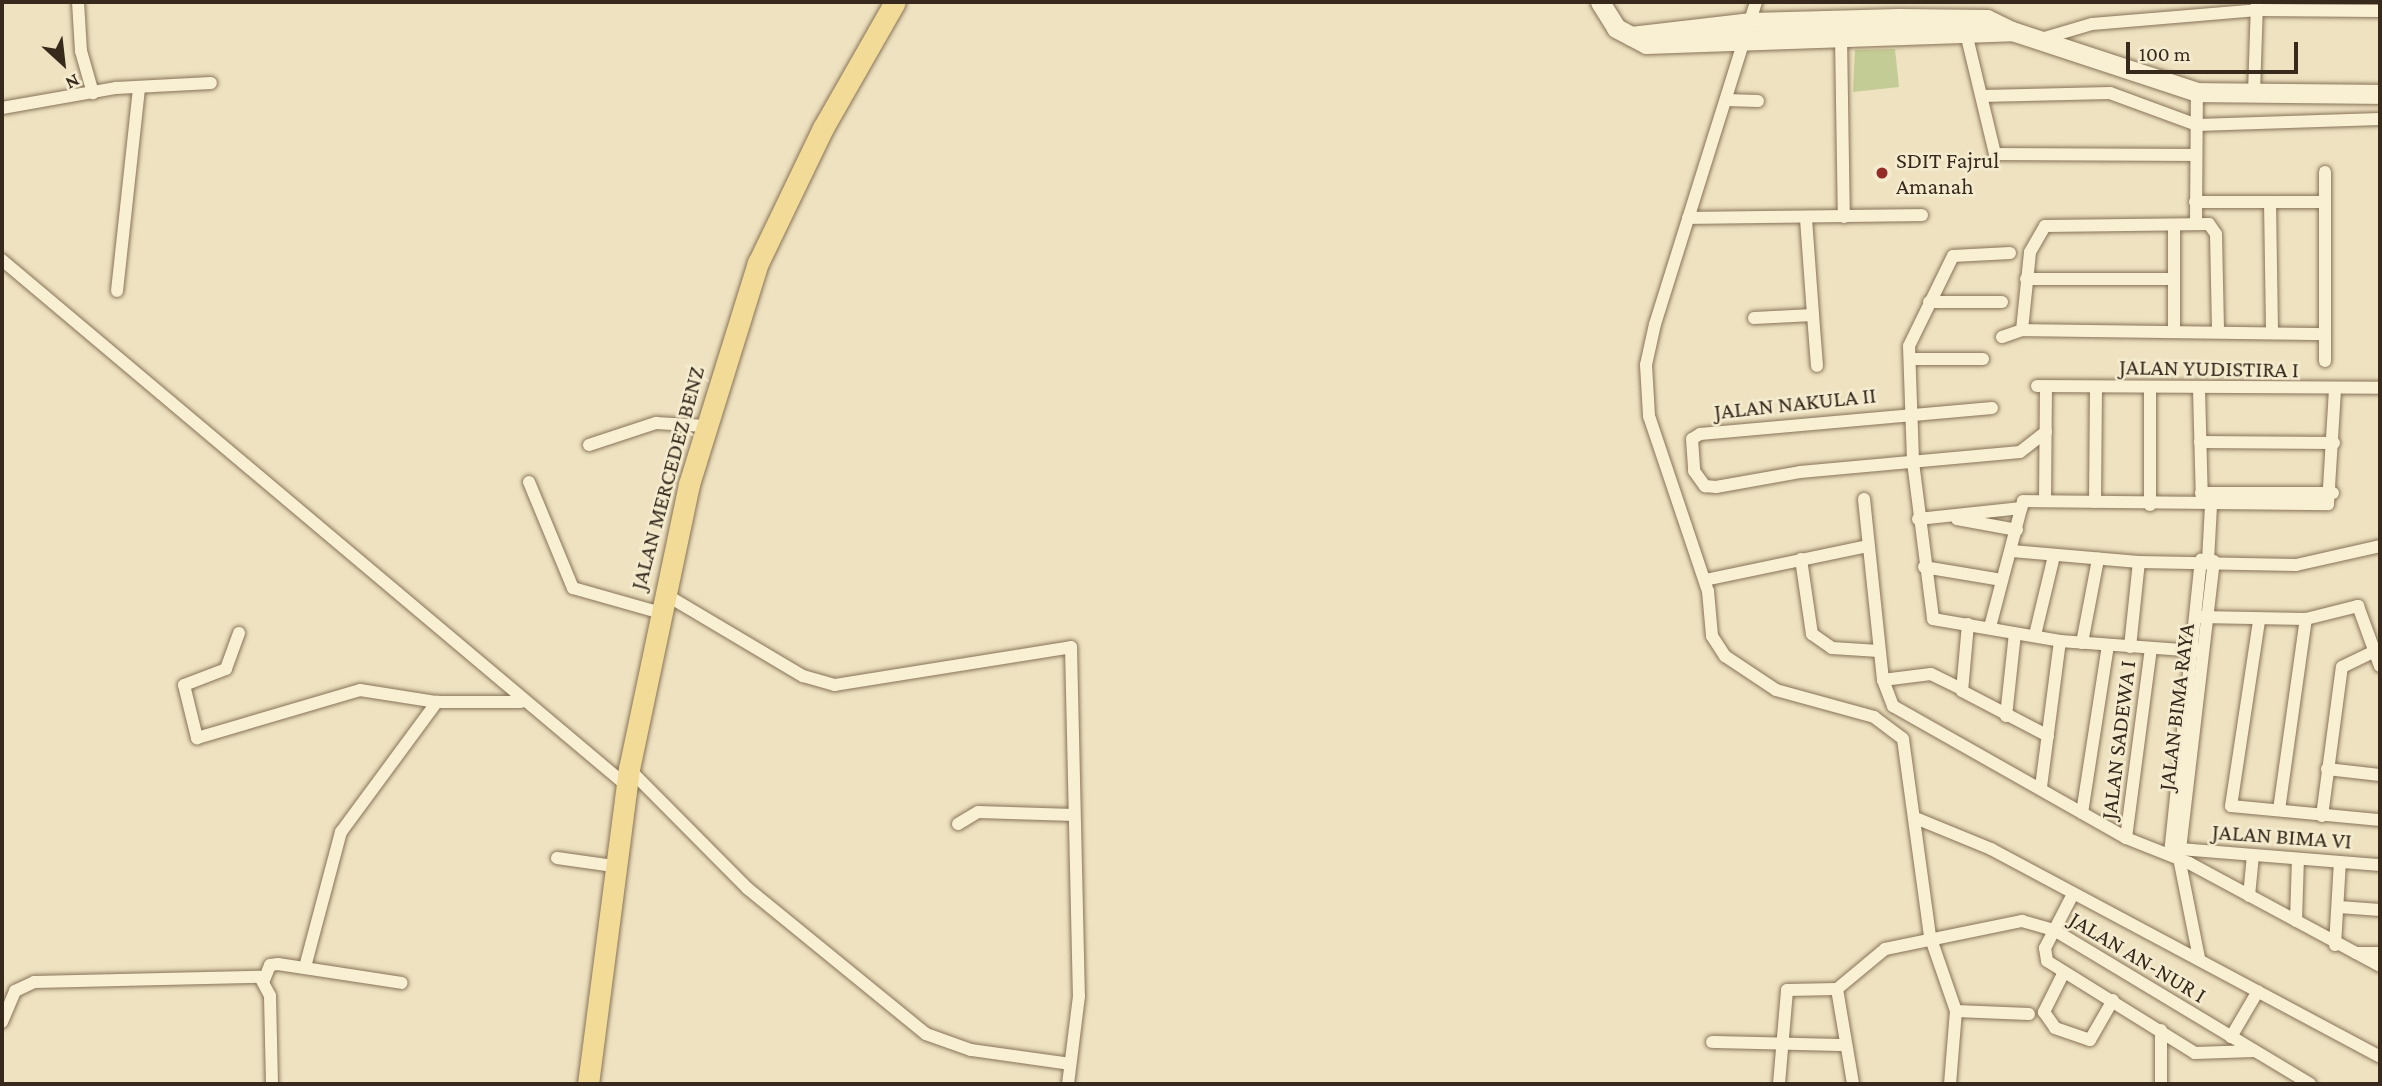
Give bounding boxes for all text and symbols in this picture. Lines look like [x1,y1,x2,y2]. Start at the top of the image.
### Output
north arrow [28,28,98,98]
scale bar [2130,28,2302,72]
text: 100 m [2139,42,2191,66]
text: N [62,70,83,94]
place label: SDIT Fajrul Amanah [1896,146,1999,200]
marker: SDIT Fajrul Amanah [1874,165,1890,181]
street label: JALAN YUDISTIRA I [2119,353,2299,383]
street label: JALAN MERCEDEZ BENZ [624,363,710,593]
street label: JALAN NAKULA II [1713,381,1877,425]
street label: JALAN BIMA RAYA [2152,622,2200,792]
street label: JALAN SADEWA I [2095,659,2141,821]
street label: JALAN BIMA VI [2211,817,2353,855]
street label: JALAN AN-NUR I [2065,905,2211,1009]

